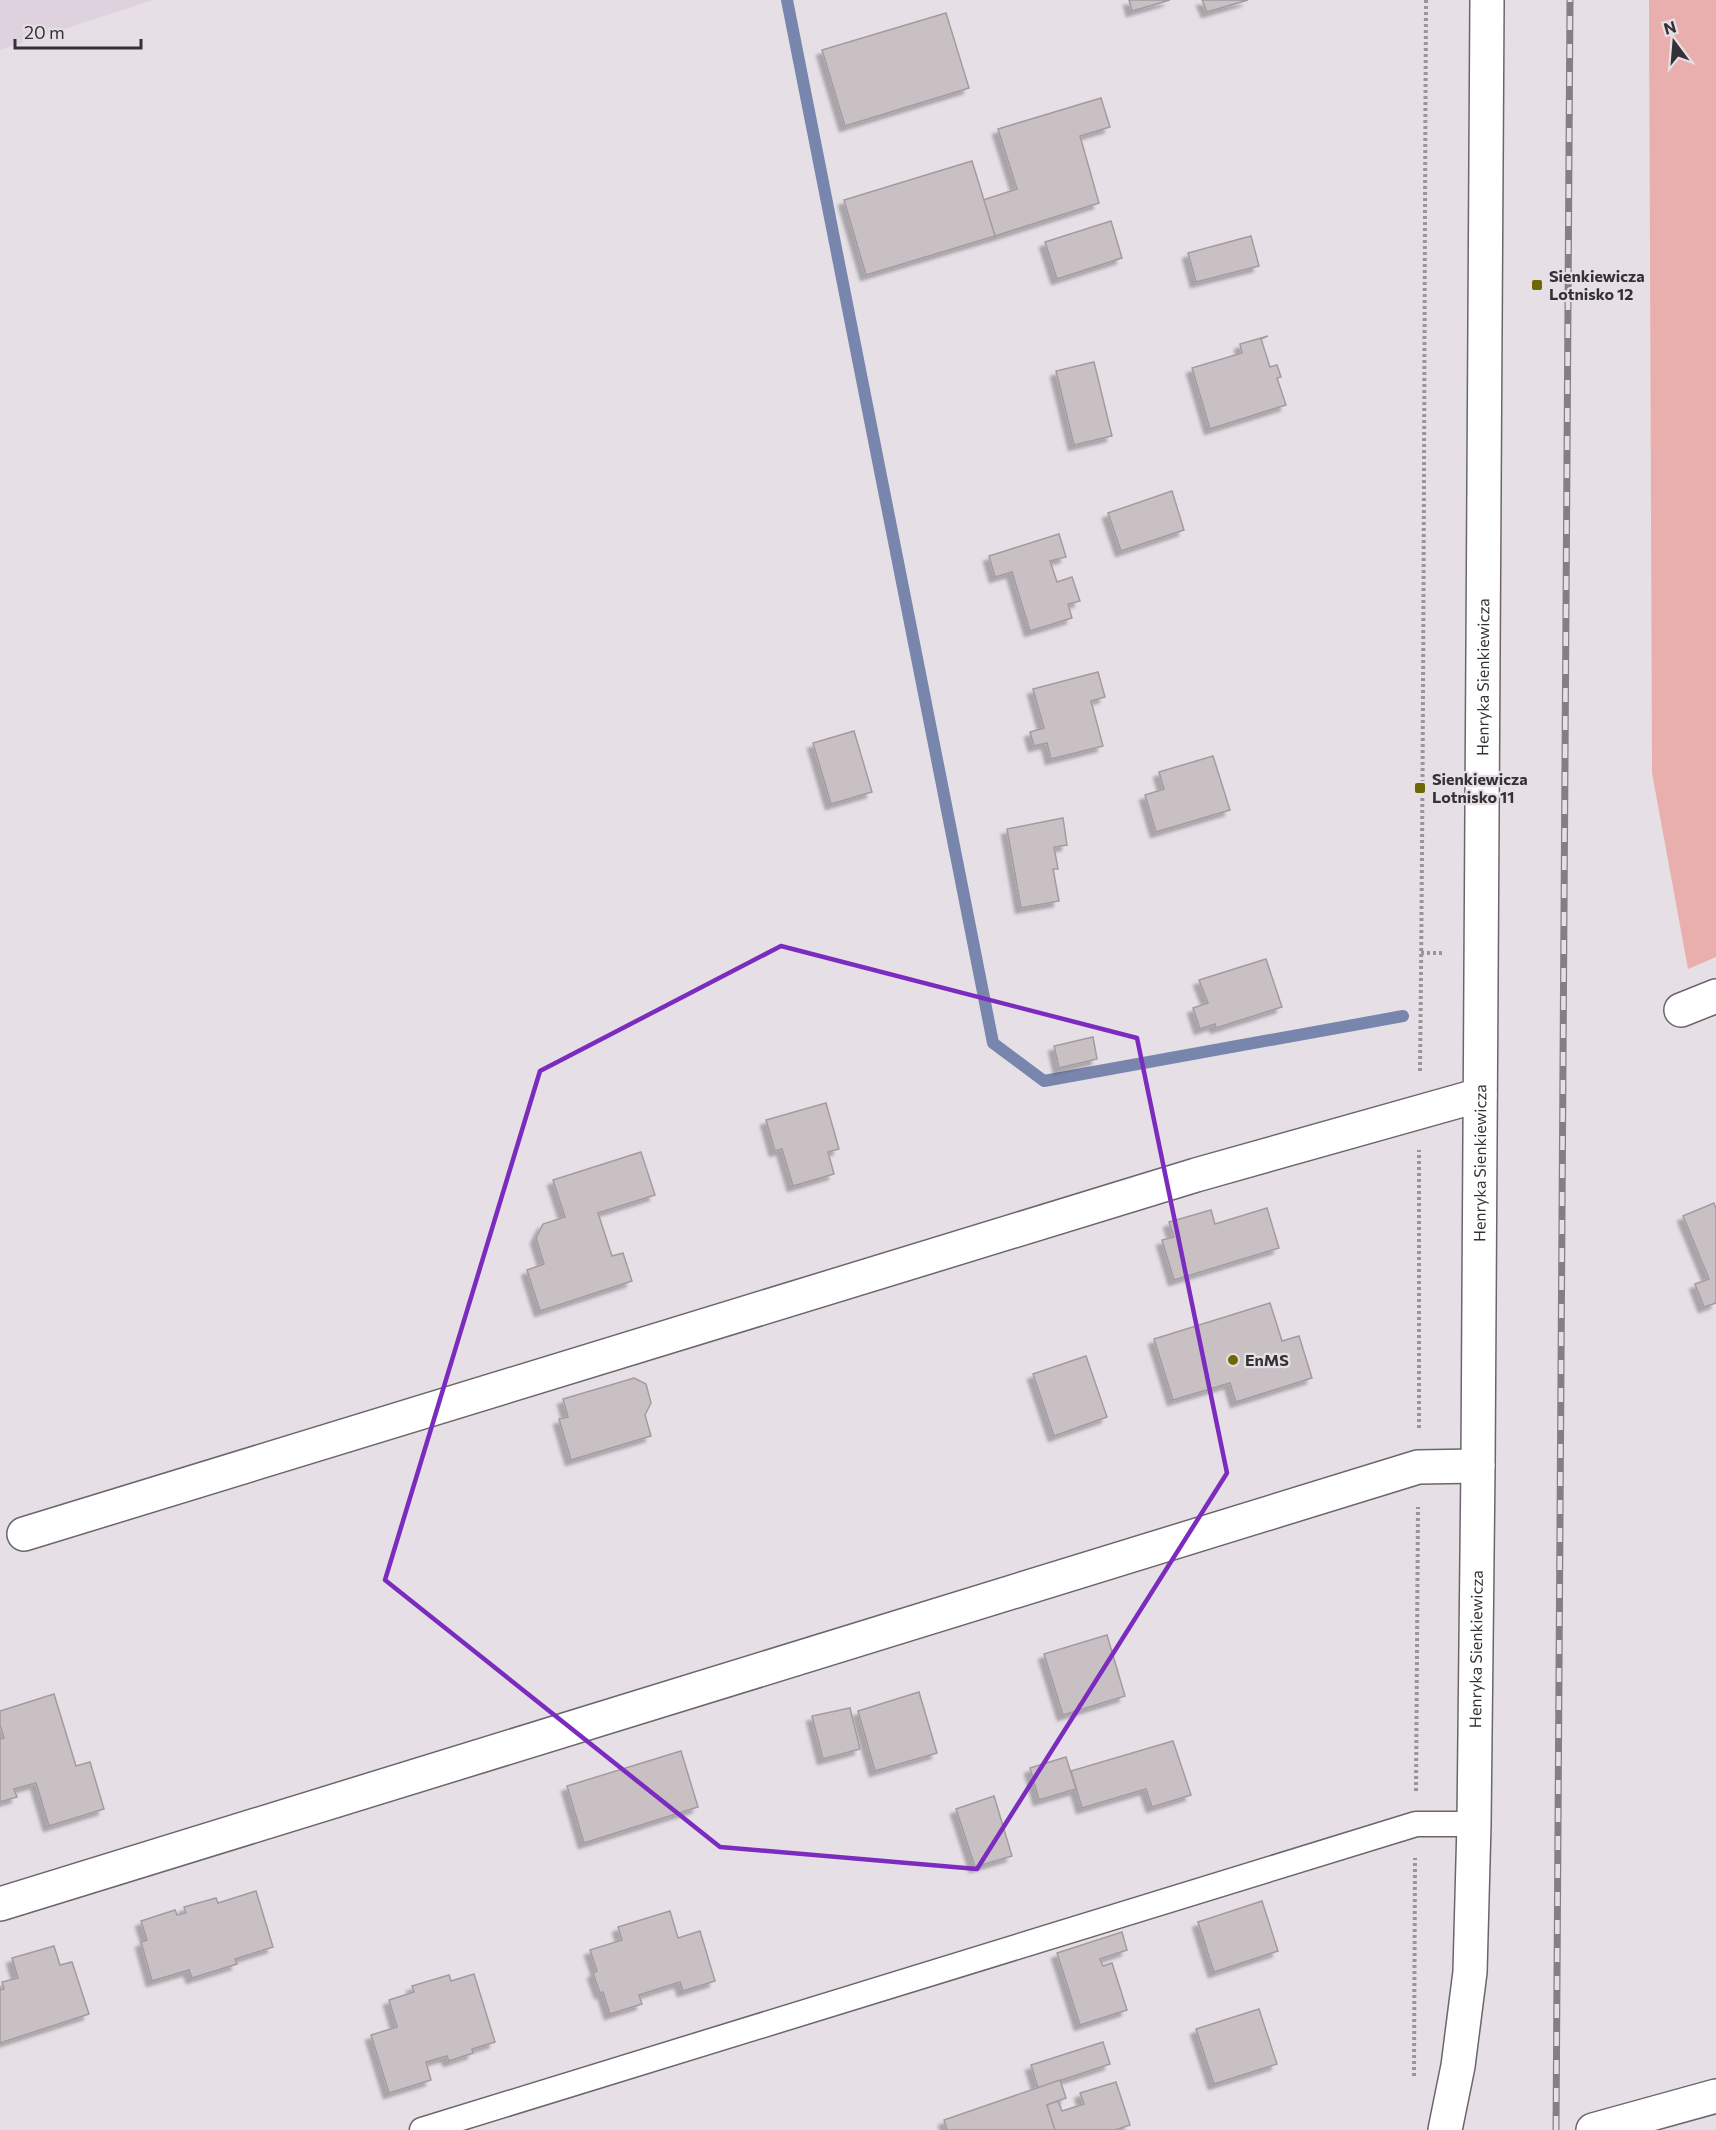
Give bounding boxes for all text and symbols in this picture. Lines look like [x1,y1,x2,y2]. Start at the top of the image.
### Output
scale bar [15,12,141,50]
north arrow [1644,12,1704,72]
text: N [1661,16,1678,38]
text: 20 m [24,21,65,43]
place label: Sienkiewicza Lotnisko 12 [1549,266,1645,303]
marker: Sienkiewicza Lotnisko 12 [1530,278,1544,292]
street label: Henryka Sienkiewicza [1472,598,1492,756]
place label: Sienkiewicza Lotnisko 11 [1432,769,1528,806]
marker: Sienkiewicza Lotnisko 11 [1413,781,1427,795]
street label: Henryka Sienkiewicza [1469,1084,1489,1242]
place label: EnMS [1245,1350,1289,1369]
marker: EnMS [1226,1353,1240,1367]
street label: Henryka Sienkiewicza [1465,1570,1486,1728]

